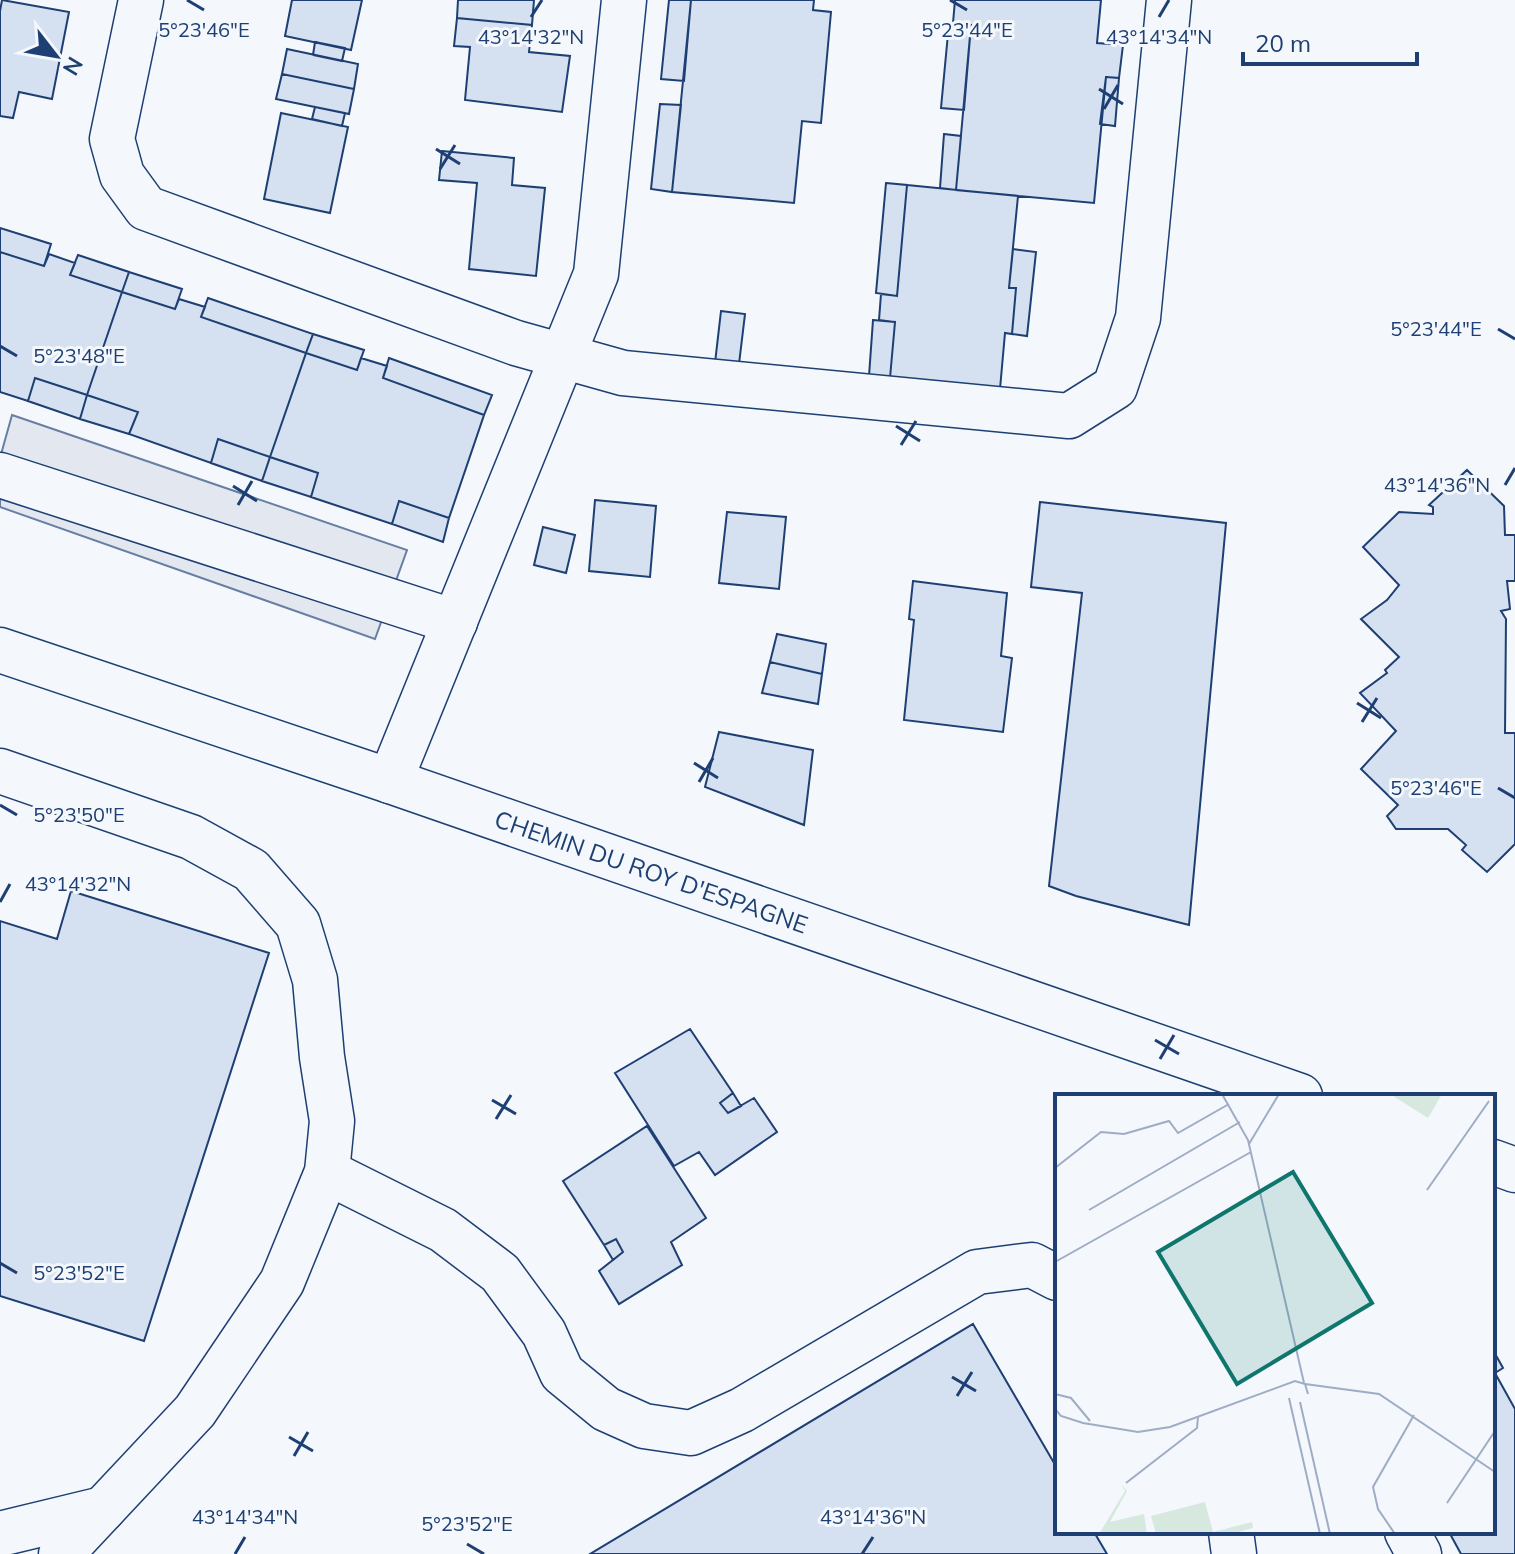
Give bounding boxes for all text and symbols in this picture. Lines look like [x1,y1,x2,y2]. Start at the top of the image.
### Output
north arrow [16,16,96,96]
scale bar [1243,16,1417,66]
text: 5°23'46"E [158,17,250,42]
text: 5°23'44"E [921,17,1013,42]
text: 43°14'32"N [478,24,584,49]
text: 43°14'34"N [1106,24,1212,49]
text: 20 m [1255,28,1311,58]
text: N [57,52,89,81]
text: 5°23'44"E [1390,316,1482,341]
text: 5°23'48"E [33,343,125,368]
text: 43°14'36"N [1384,472,1490,497]
text: 5°23'46"E [1390,775,1482,800]
text: 5°23'50"E [33,802,125,827]
street label: CHEMIN DU ROY D'ESPAGNE [491,803,812,940]
text: 43°14'32"N [25,871,131,896]
inset map [1055,1094,1495,1534]
text: 5°23'52"E [33,1260,125,1285]
text: 43°14'34"N [192,1504,298,1529]
text: 43°14'36"N [820,1504,926,1529]
text: 5°23'52"E [421,1511,513,1536]

